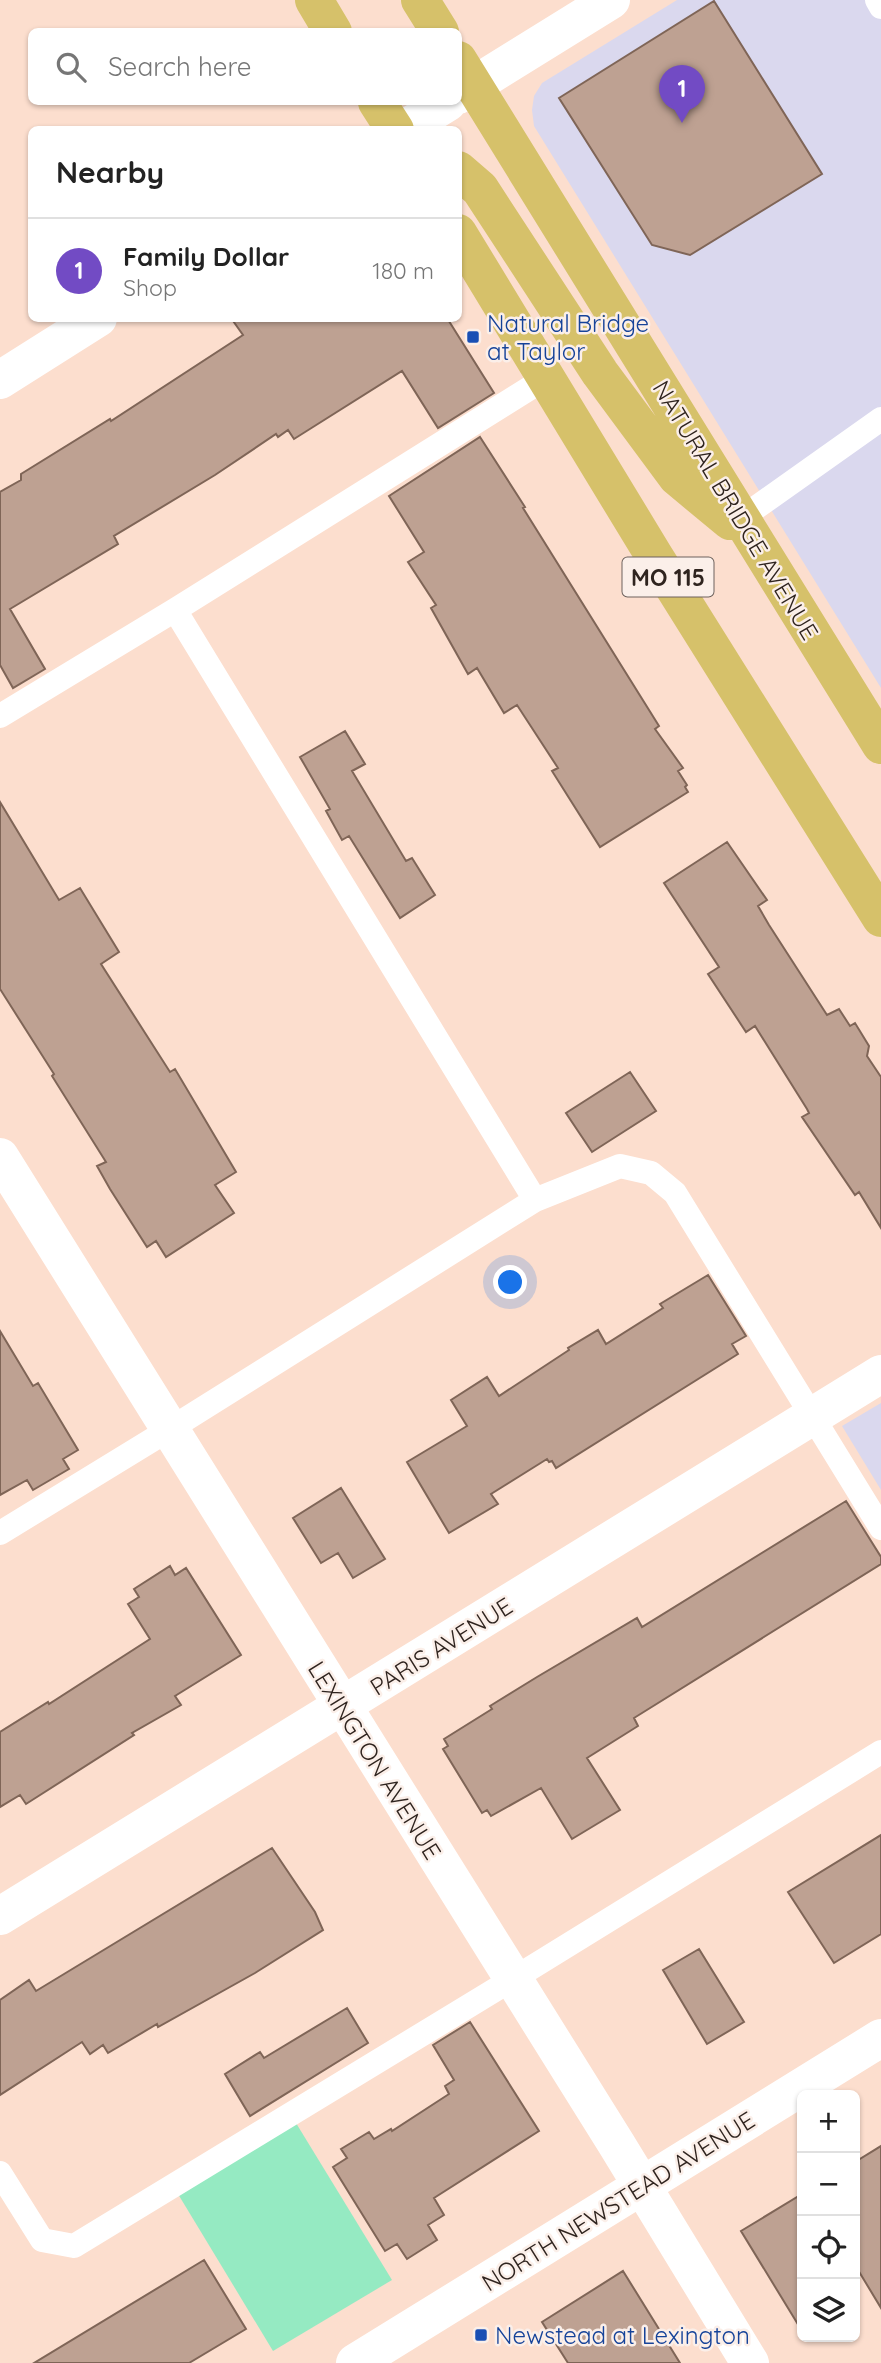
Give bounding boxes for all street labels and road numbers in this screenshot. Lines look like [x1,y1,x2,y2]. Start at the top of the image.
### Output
street label: NATURAL BRIDGE AVENUE [647,375,825,645]
road number: MO 115 [622,558,714,596]
street label: PARIS AVENUE [364,1590,518,1702]
street label: LEXINGTON AVENUE [302,1655,448,1865]
street label: NORTH NEWSTEAD AVENUE [476,2105,760,2297]

